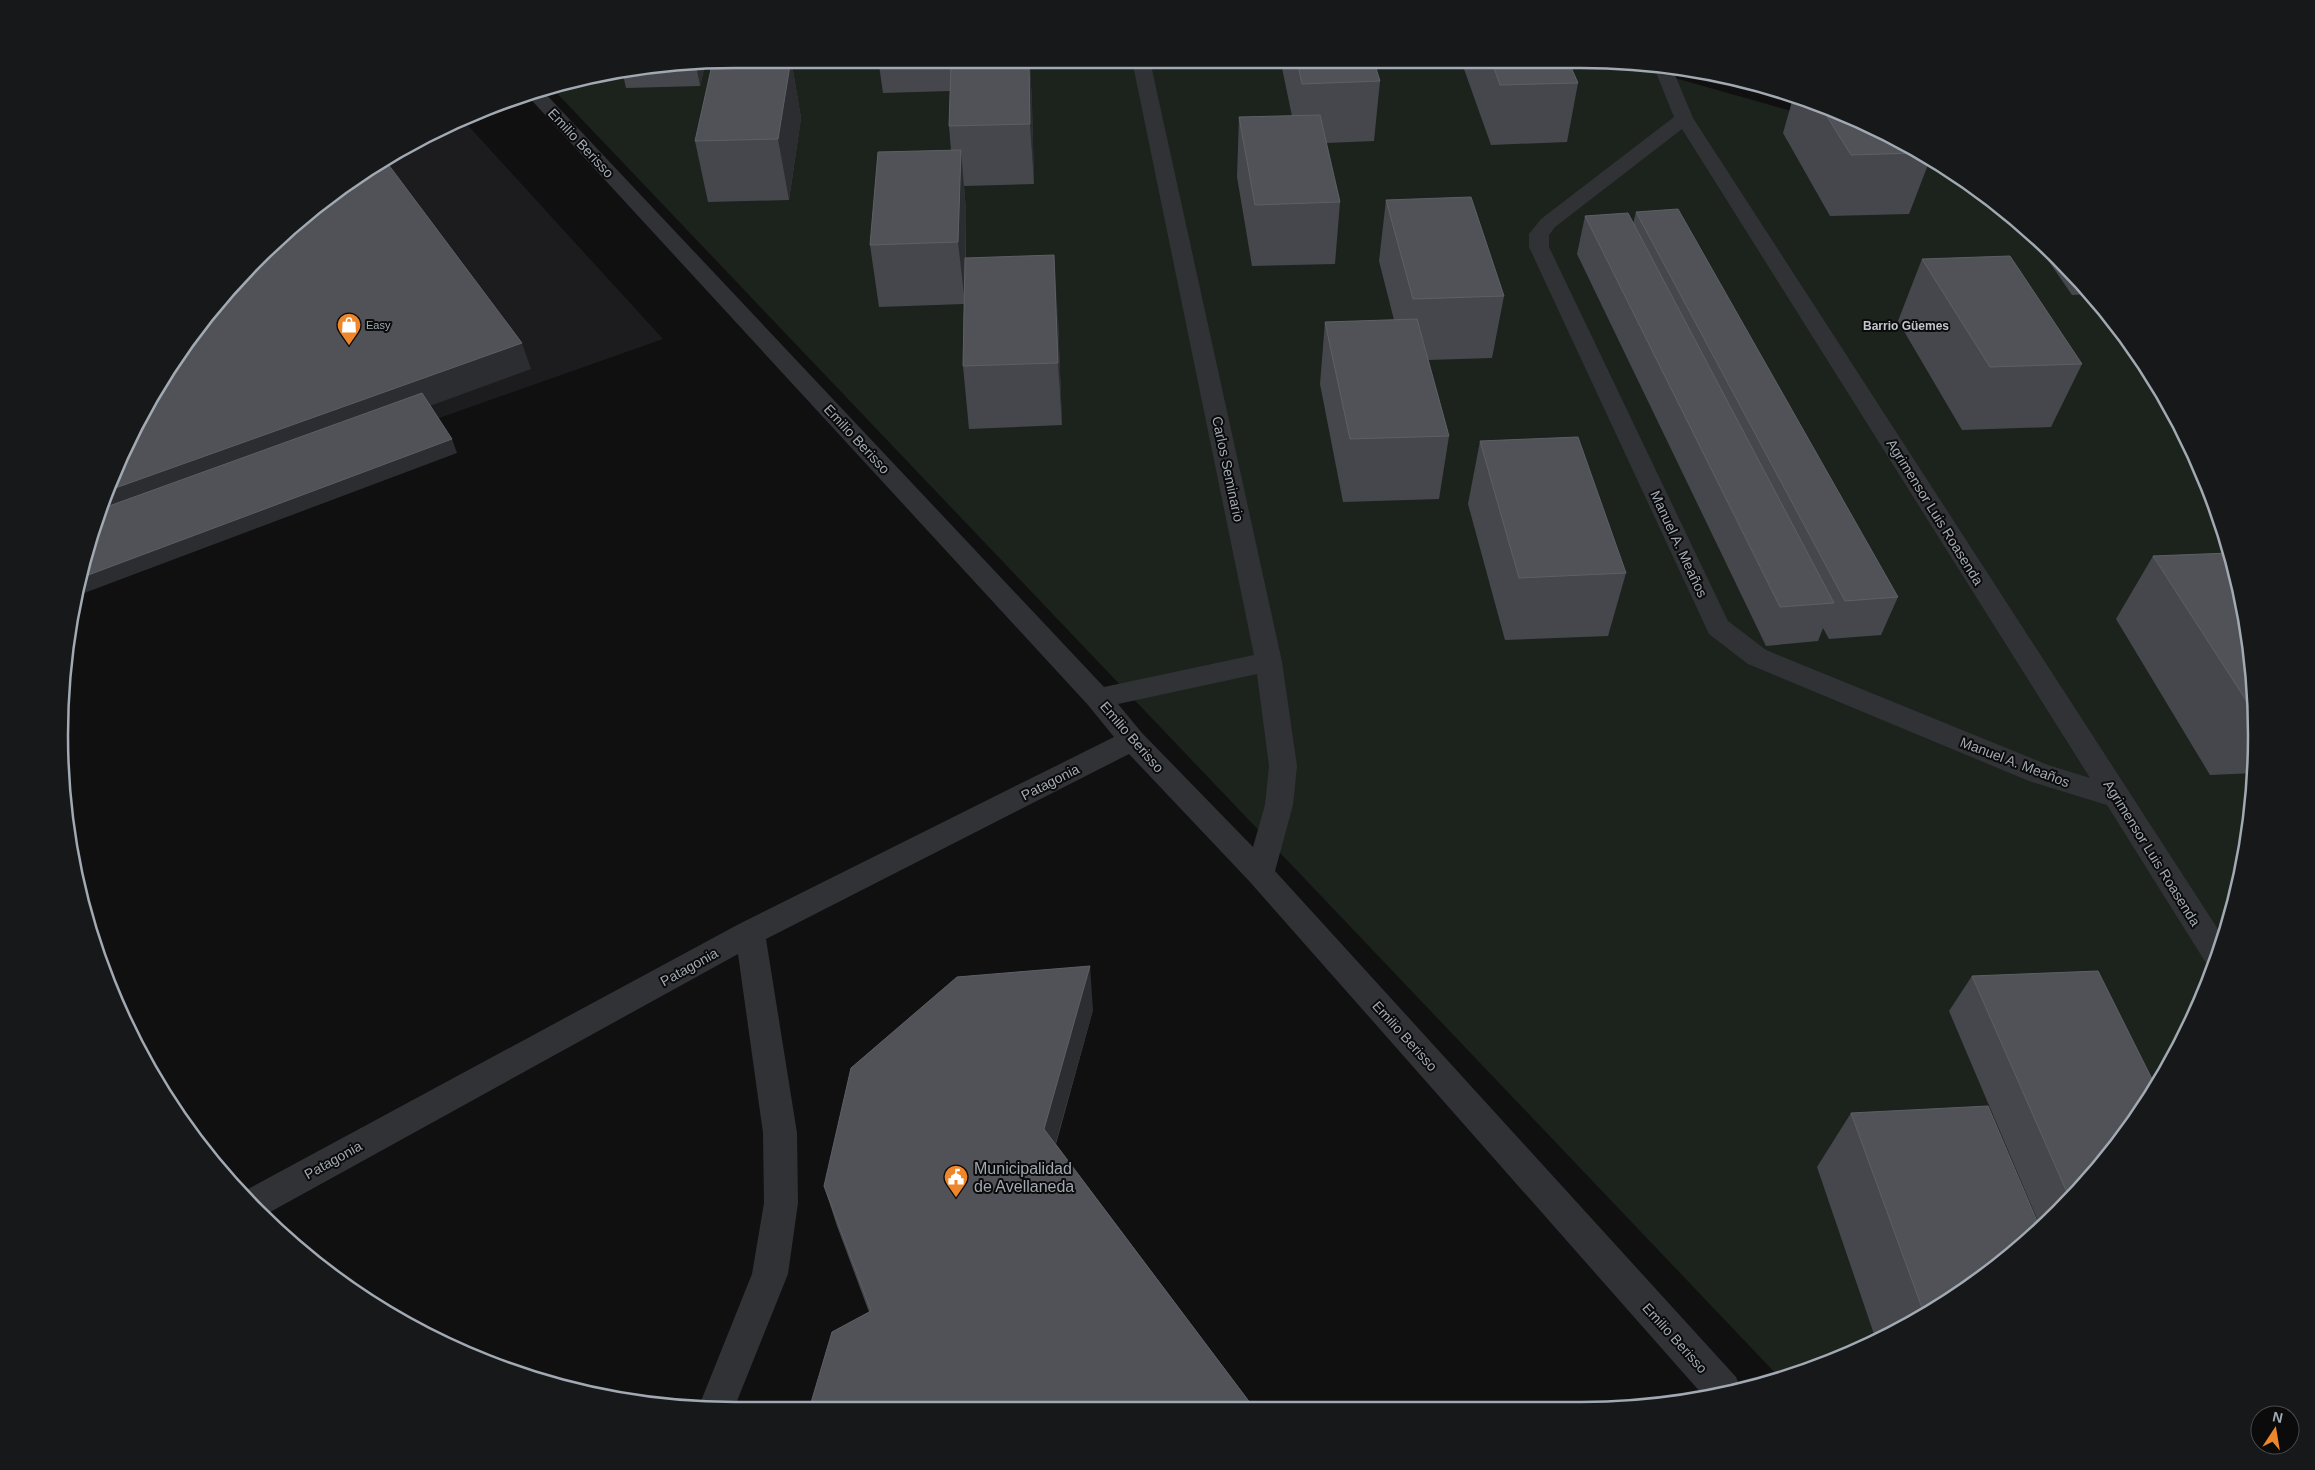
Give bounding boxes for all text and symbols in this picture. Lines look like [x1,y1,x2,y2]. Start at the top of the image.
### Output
street label: Emilio Berisso [545,105,617,181]
shop icon: Easy [336,312,362,346]
place label: Easy [366,319,391,331]
district label: Barrio Güemes [1863,319,1949,333]
street label: Emilio Berisso [821,401,893,477]
street label: Carlos Seminario [1209,415,1247,523]
street label: Agrimensor Luis Roasenda [1883,436,1987,588]
street label: Manuel A. Meaños [1647,488,1711,600]
street label: Emilio Berisso [1097,698,1167,776]
street label: Manuel A. Meaños [1958,734,2072,790]
street label: Patagonia [1018,760,1082,803]
street label: Agrimensor Luis Roasenda [2100,777,2204,929]
street label: Patagonia [658,945,721,989]
street label: Emilio Berisso [1369,998,1441,1074]
street label: Patagonia [302,1138,365,1182]
place label: Municipalidad de Avellaneda [974,1160,1074,1195]
public building icon: Municipalidad de Avellaneda [943,1164,969,1198]
street label: Emilio Berisso [1639,1300,1711,1376]
north arrow [2250,1405,2300,1455]
text: N [2271,1408,2284,1426]

